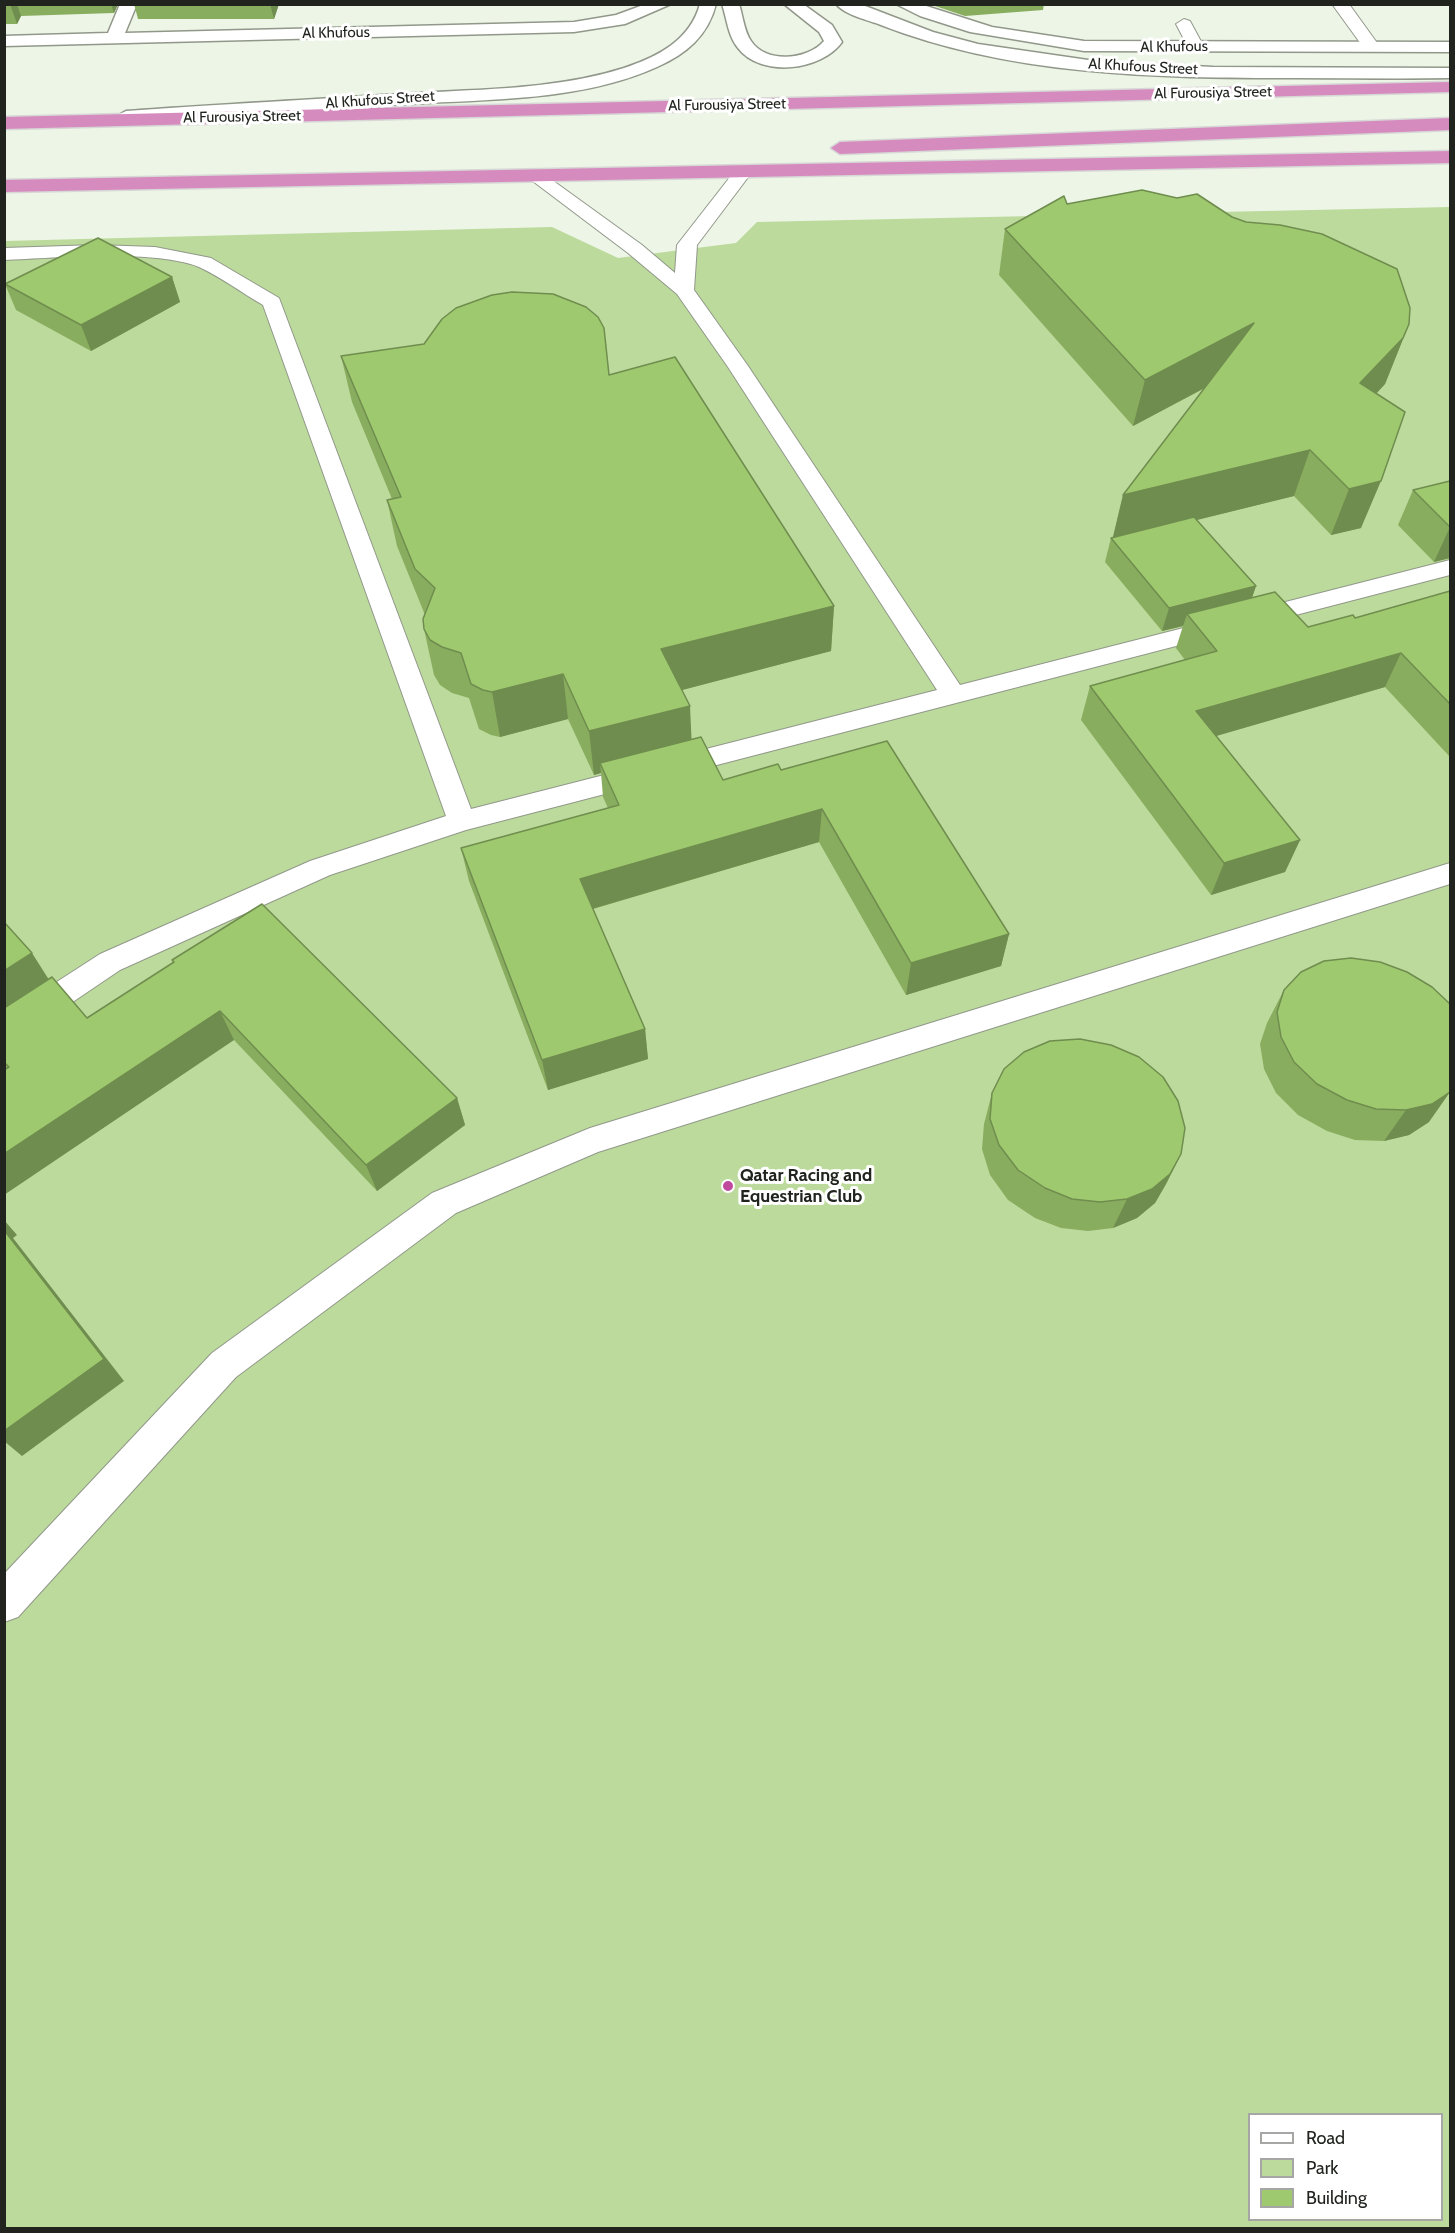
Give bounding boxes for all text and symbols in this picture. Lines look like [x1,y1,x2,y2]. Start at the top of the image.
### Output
street label: Al Khufous [302,23,370,43]
street label: Al Khufous [1140,37,1208,57]
street label: Al Khufous Street [1088,55,1198,79]
street label: Al Furousiya Street [1154,83,1272,103]
street label: Al Khufous Street [325,87,435,113]
street label: Al Furousiya Street [668,95,786,115]
street label: Al Furousiya Street [183,107,301,127]
place label: Qatar Racing and Equestrian Club [740,1165,872,1208]
marker: Qatar Racing and Equestrian Club [721,1179,735,1193]
legend [1248,2113,1443,2221]
text: Road [1306,2127,1345,2149]
text: Park [1306,2157,1338,2179]
text: Building [1306,2187,1367,2209]

